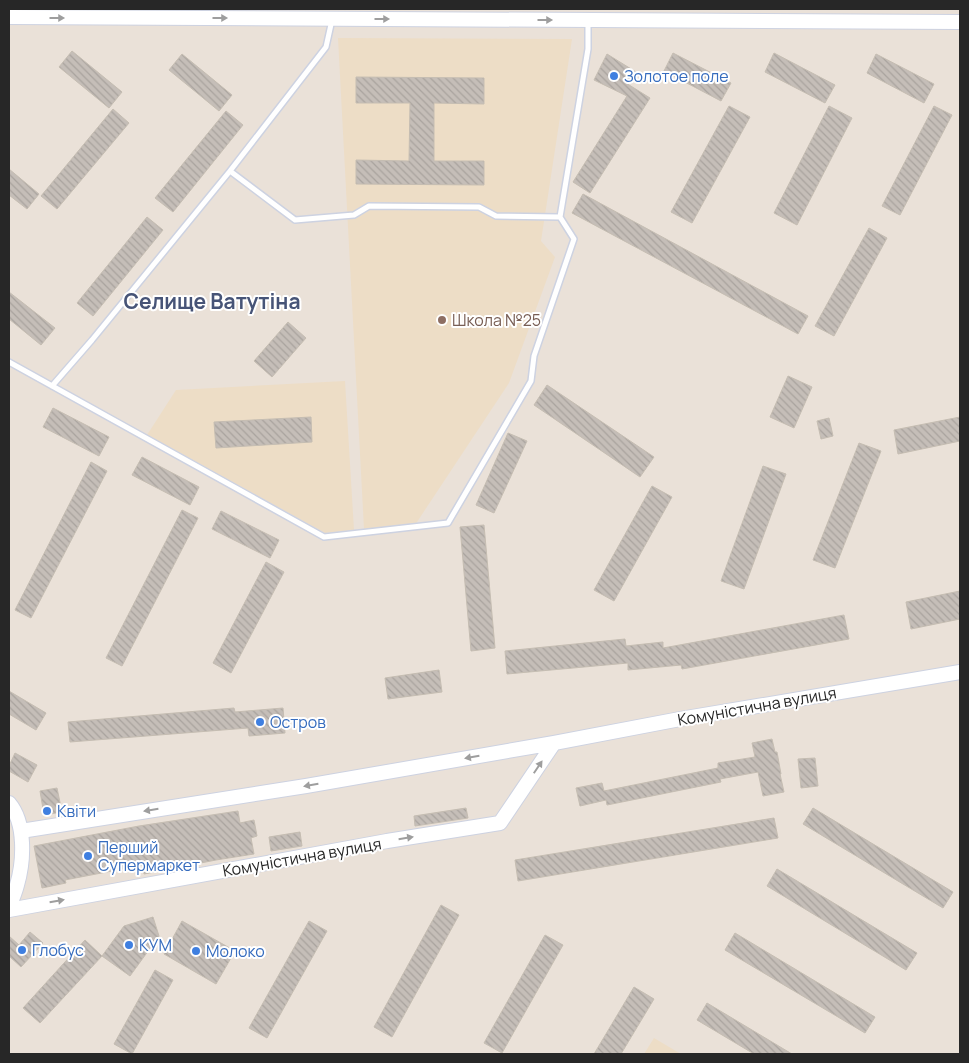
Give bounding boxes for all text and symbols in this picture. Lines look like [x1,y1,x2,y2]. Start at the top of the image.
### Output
one-way arrow [50,14,66,22]
one-way arrow [212,14,228,22]
one-way arrow [375,15,391,23]
one-way arrow [537,16,553,24]
place label: Золотое поле [624,65,729,87]
marker: Золотое поле [608,70,620,82]
district label: Селище Ватутіна [124,287,301,315]
place label: Школа №25 [452,309,541,331]
marker: Школа №25 [436,314,448,326]
street label: Комуністична вулиця [676,681,838,731]
place label: Остров [270,711,326,733]
marker: Остров [254,716,266,728]
one-way arrow [463,754,479,762]
one-way arrow [533,760,543,774]
one-way arrow [303,781,319,789]
place label: Квіти [57,800,96,822]
marker: Квіти [41,805,53,817]
one-way arrow [143,807,159,815]
street label: Комуністична вулиця [221,832,383,882]
one-way arrow [398,834,414,842]
place label: Перший Супермаркет [98,836,200,876]
marker: Перший Супермаркет [82,850,94,862]
one-way arrow [49,897,65,905]
place label: КУМ [139,934,172,956]
place label: Глобус [32,939,84,961]
marker: КУМ [123,939,135,951]
place label: Молоко [206,940,265,962]
marker: Глобус [16,944,28,956]
marker: Молоко [190,945,202,957]

